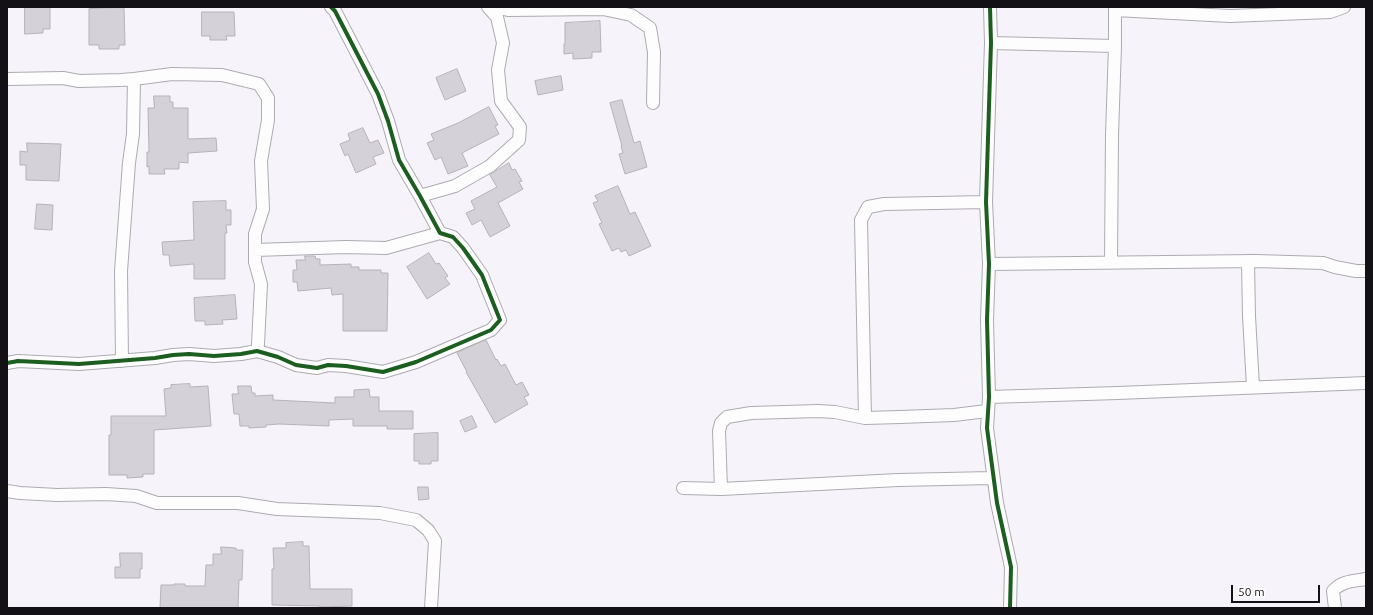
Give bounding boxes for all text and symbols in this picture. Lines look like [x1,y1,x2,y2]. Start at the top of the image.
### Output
scale bar [1233,577,1322,603]
text: 50 m [1238,585,1265,598]

